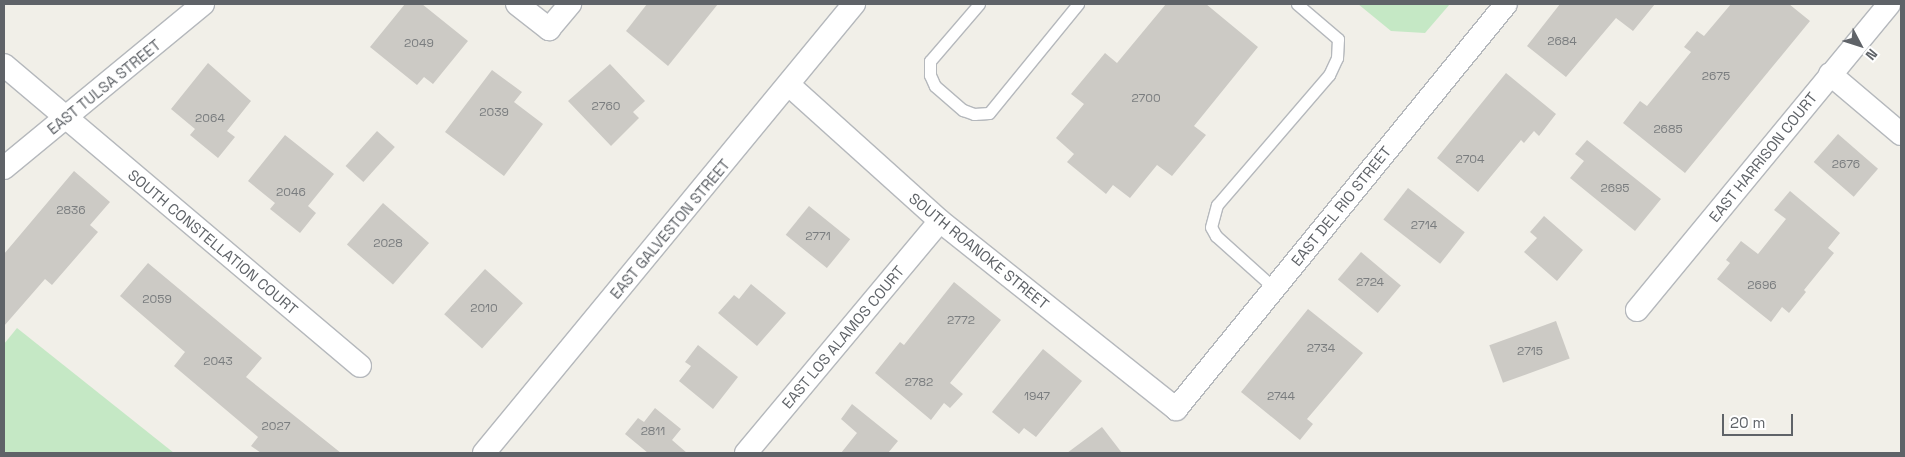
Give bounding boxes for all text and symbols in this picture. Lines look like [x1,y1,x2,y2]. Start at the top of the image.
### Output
north arrow [1835,20,1885,70]
street label: EAST TULSA STREET [43,35,165,139]
house number: 2684 [1547,35,1577,49]
house number: 2049 [404,37,434,51]
text: N [1862,45,1881,64]
house number: 2675 [1702,70,1730,84]
street label: EAST HARRISON COURT [1705,88,1821,226]
house number: 2700 [1131,92,1161,106]
house number: 2760 [592,100,620,114]
house number: 2039 [479,106,509,120]
house number: 2064 [195,112,225,126]
house number: 2685 [1653,123,1683,137]
street label: EAST DEL RIO STREET [1287,142,1395,270]
house number: 2704 [1455,153,1485,167]
street label: EAST GALVESTON STREET [606,155,734,303]
house number: 2676 [1832,158,1860,172]
street label: SOUTH CONSTELLATION COURT [124,166,302,318]
house number: 2695 [1600,182,1630,196]
house number: 2046 [276,186,306,200]
street label: SOUTH ROANOKE STREET [905,189,1053,313]
house number: 2836 [56,204,86,218]
house number: 2714 [1411,219,1437,233]
house number: 2771 [805,230,831,244]
house number: 2028 [373,237,403,251]
street label: EAST LOS ALAMOS COURT [778,262,908,412]
house number: 2724 [1356,276,1384,290]
house number: 2696 [1747,279,1777,293]
house number: 2059 [142,293,172,307]
house number: 2010 [470,302,498,316]
house number: 2772 [947,314,975,328]
house number: 2734 [1307,342,1335,356]
house number: 2715 [1517,345,1543,359]
house number: 2043 [203,355,233,369]
house number: 2782 [905,376,933,390]
house number: 1947 [1024,390,1050,404]
house number: 2744 [1267,390,1295,404]
scale bar [1725,404,1796,436]
text: 20 m [1730,413,1765,432]
house number: 2027 [262,420,290,434]
house number: 2811 [641,425,665,439]

